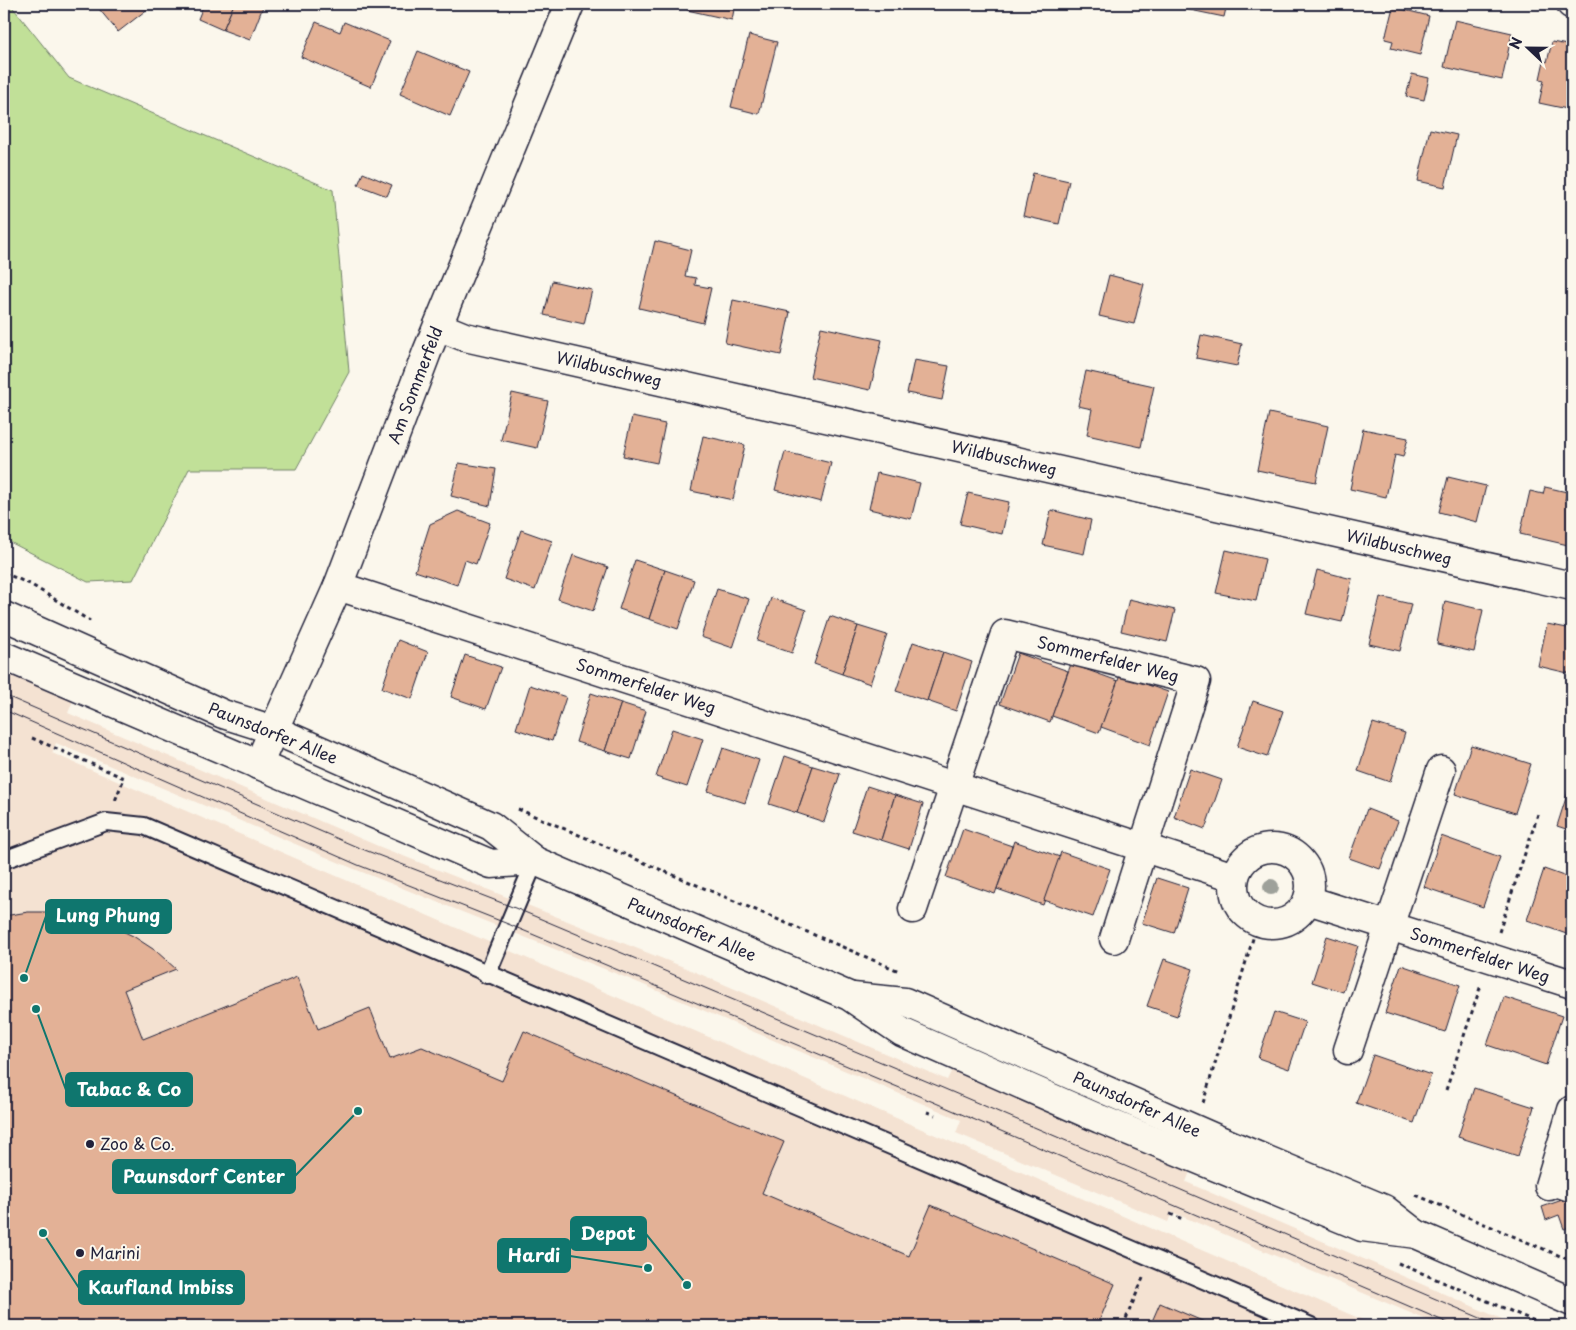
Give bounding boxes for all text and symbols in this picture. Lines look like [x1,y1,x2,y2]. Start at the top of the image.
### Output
north arrow [1504,22,1554,72]
text: N [1504,34,1527,52]
street label: Am Sommerfeld [381,323,447,447]
street label: Wildbuschweg [554,344,664,392]
street label: Wildbuschweg [949,433,1059,481]
street label: Wildbuschweg [1344,522,1454,570]
street label: Sommerfelder Weg [1035,629,1182,687]
street label: Sommerfelder Weg [574,651,719,719]
street label: Paunsdorfer Allee [205,695,342,769]
street label: Paunsdorfer Allee [624,890,761,966]
callout: Lung Phung [46,900,171,933]
text: Lung Phung [56,901,160,928]
street label: Sommerfelder Weg [1408,920,1553,988]
street label: Paunsdorfer Allee [1070,1064,1205,1142]
callout: Tabac & Co [66,1073,192,1106]
text: Tabac & Co [77,1075,182,1102]
place label: Zoo & Co. [100,1131,175,1155]
marker: Zoo & Co. [84,1138,96,1150]
callout: Paunsdorf Center [113,1160,295,1193]
text: Paunsdorf Center [123,1162,286,1189]
callout: Depot [571,1217,646,1250]
text: Depot [580,1219,636,1246]
callout: Hardi [498,1239,570,1272]
place label: Marini [90,1240,140,1264]
text: Hardi [508,1241,560,1268]
marker: Marini [74,1247,86,1259]
callout: Kaufland Imbiss [79,1271,244,1304]
text: Kaufland Imbiss [88,1273,234,1300]

